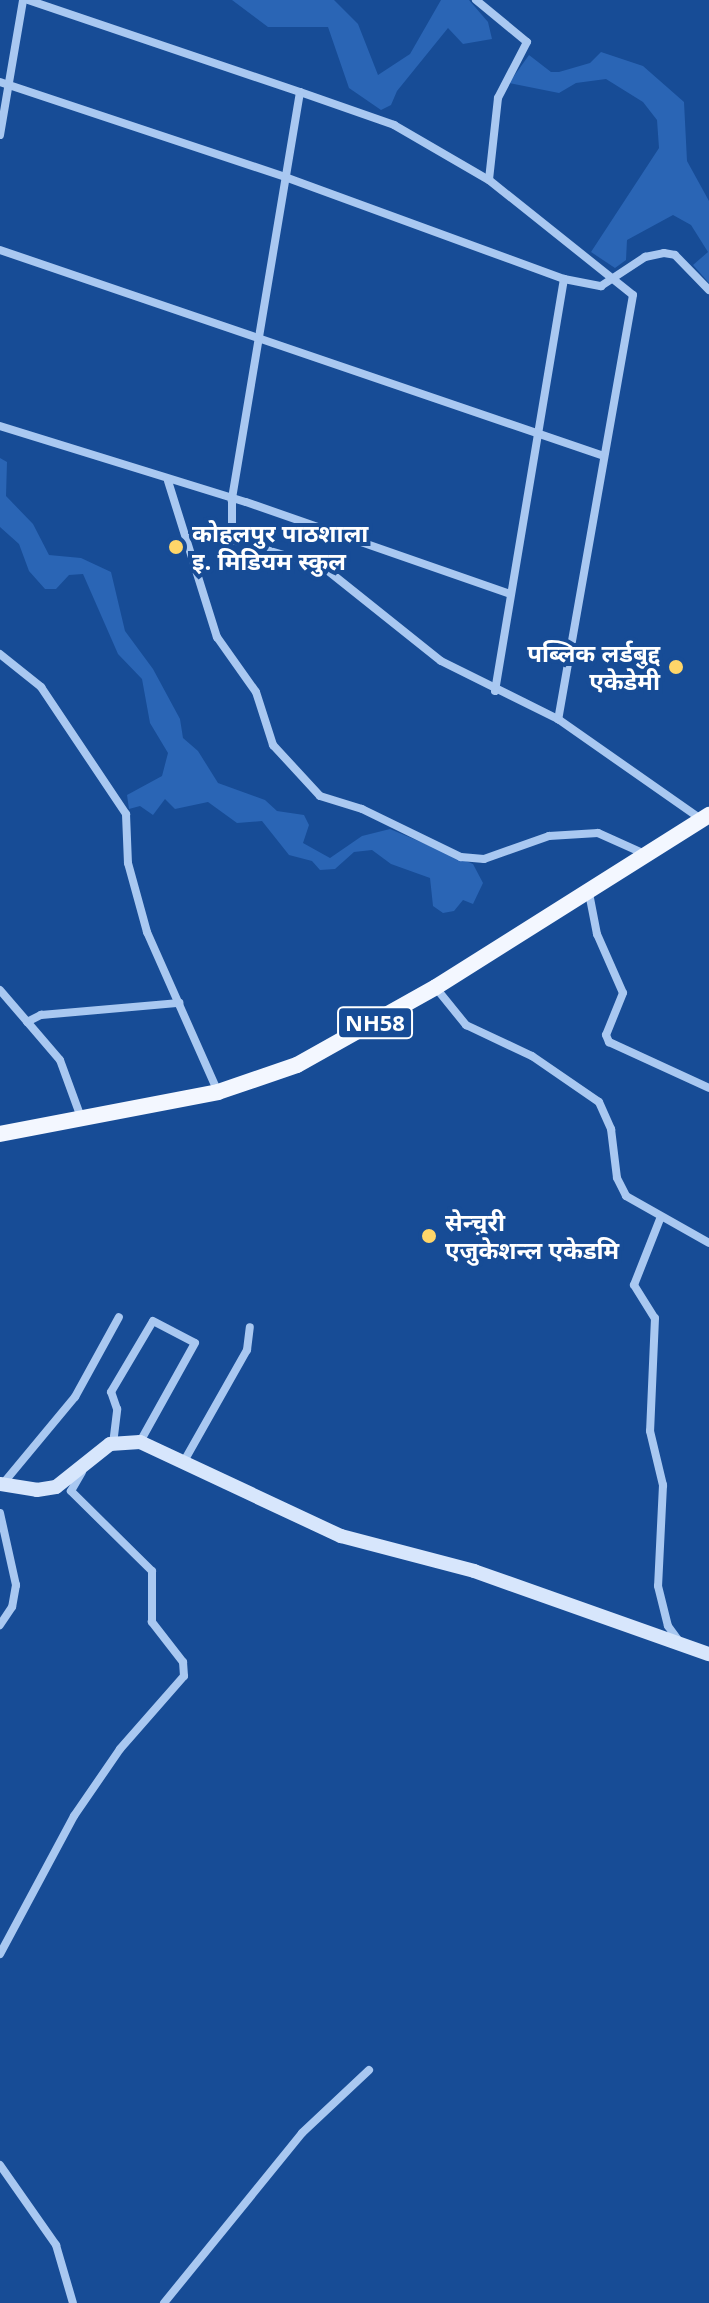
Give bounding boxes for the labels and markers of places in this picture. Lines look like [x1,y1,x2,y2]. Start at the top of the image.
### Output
place label: कोहलपुर पाठशाला इ. मिडियम स्कुल [192,519,368,575]
marker: कोहलपुर पाठशाला इ. मिडियम स्कुल [167,538,185,556]
place label: पब्लिक लर्डबुद्द एकेडेमी [527,639,660,695]
marker: पब्लिक लर्डबुद्द एकेडेमी [667,658,685,676]
place label: सेन्चुरी एजुकेशन्ल एकेडमि [445,1208,619,1264]
marker: सेन्चुरी एजुकेशन्ल एकेडमि [420,1227,438,1245]

